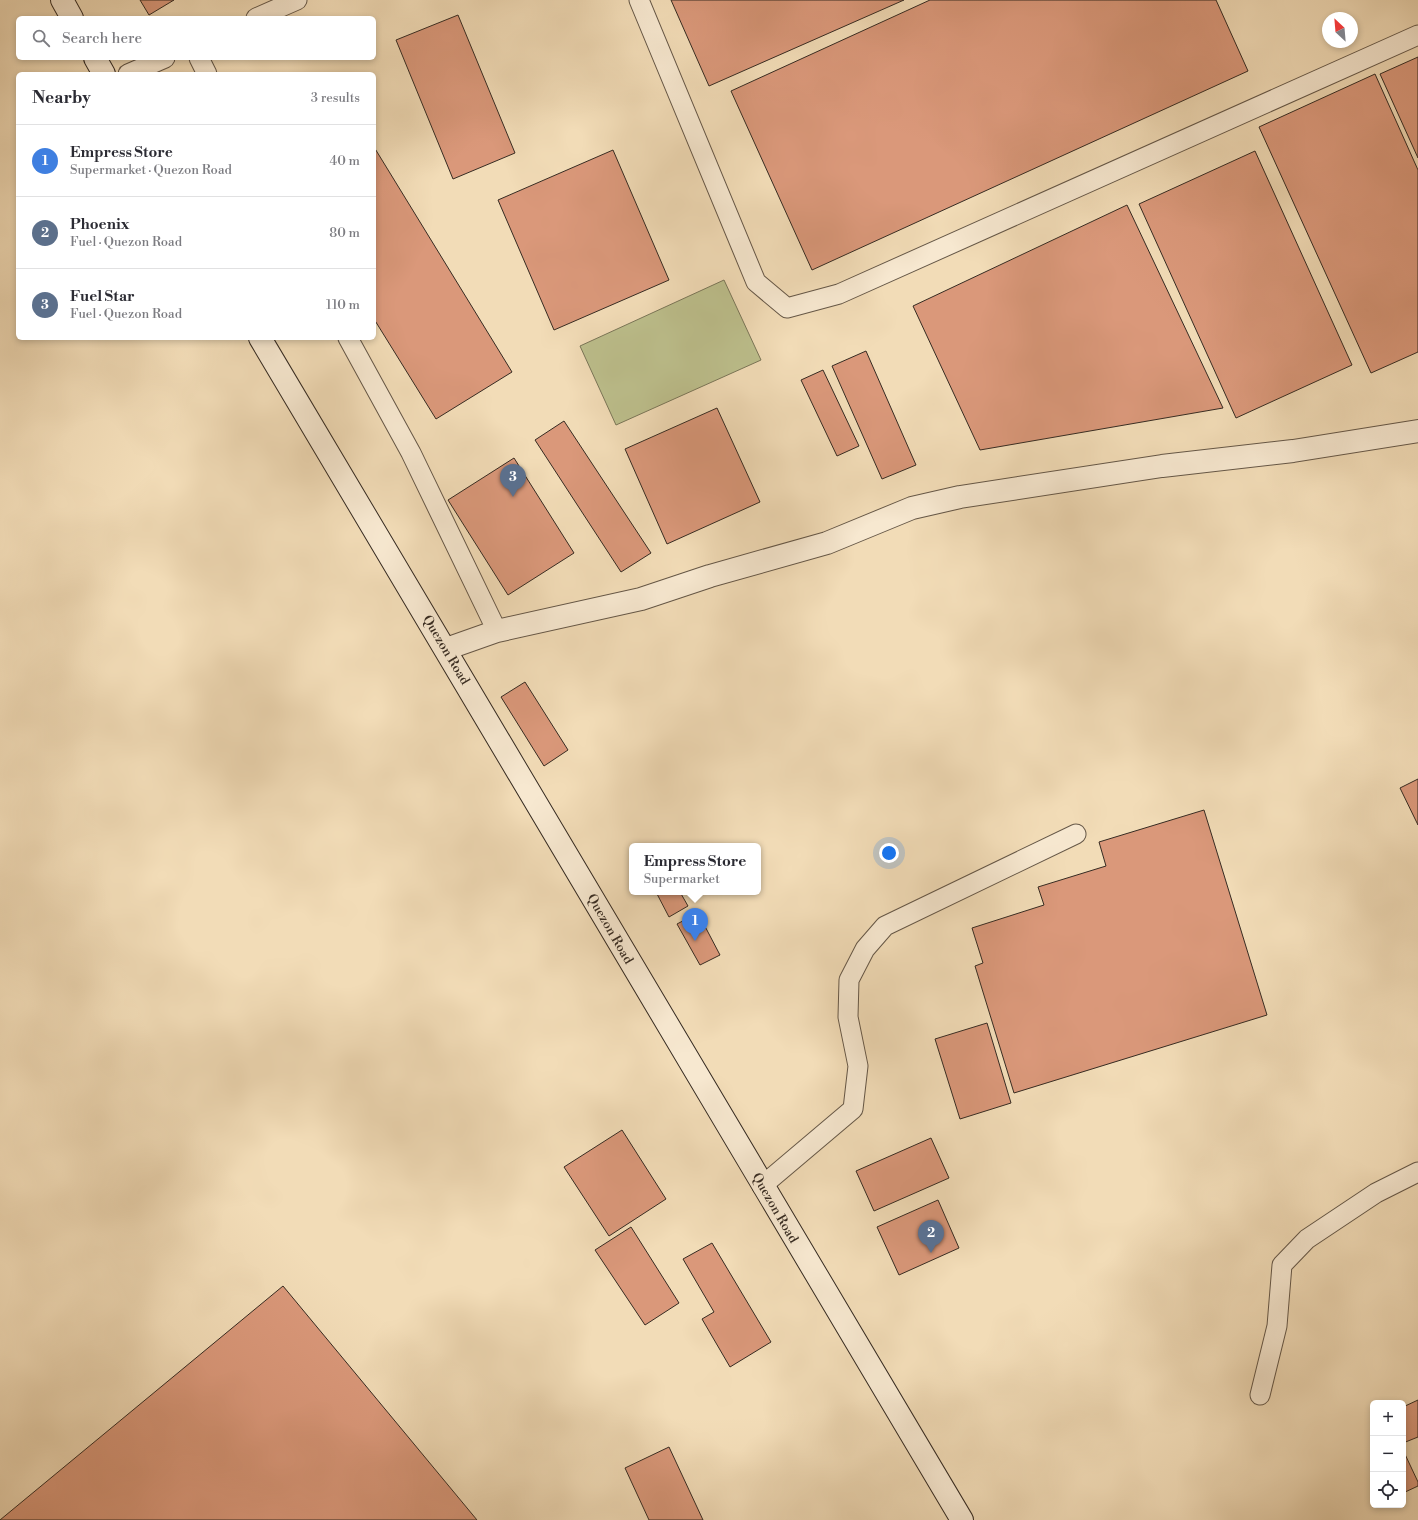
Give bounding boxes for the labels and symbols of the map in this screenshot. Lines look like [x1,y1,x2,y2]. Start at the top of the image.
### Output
north arrow [1322,12,1358,48]
pin: 3 [500,464,526,497]
street label: Quezon Road [419,612,473,688]
your location [879,843,899,863]
street label: Quezon Road [584,891,637,967]
pin: 1 [682,908,708,941]
street label: Quezon Road [749,1170,802,1246]
pin: 2 [918,1220,944,1253]

